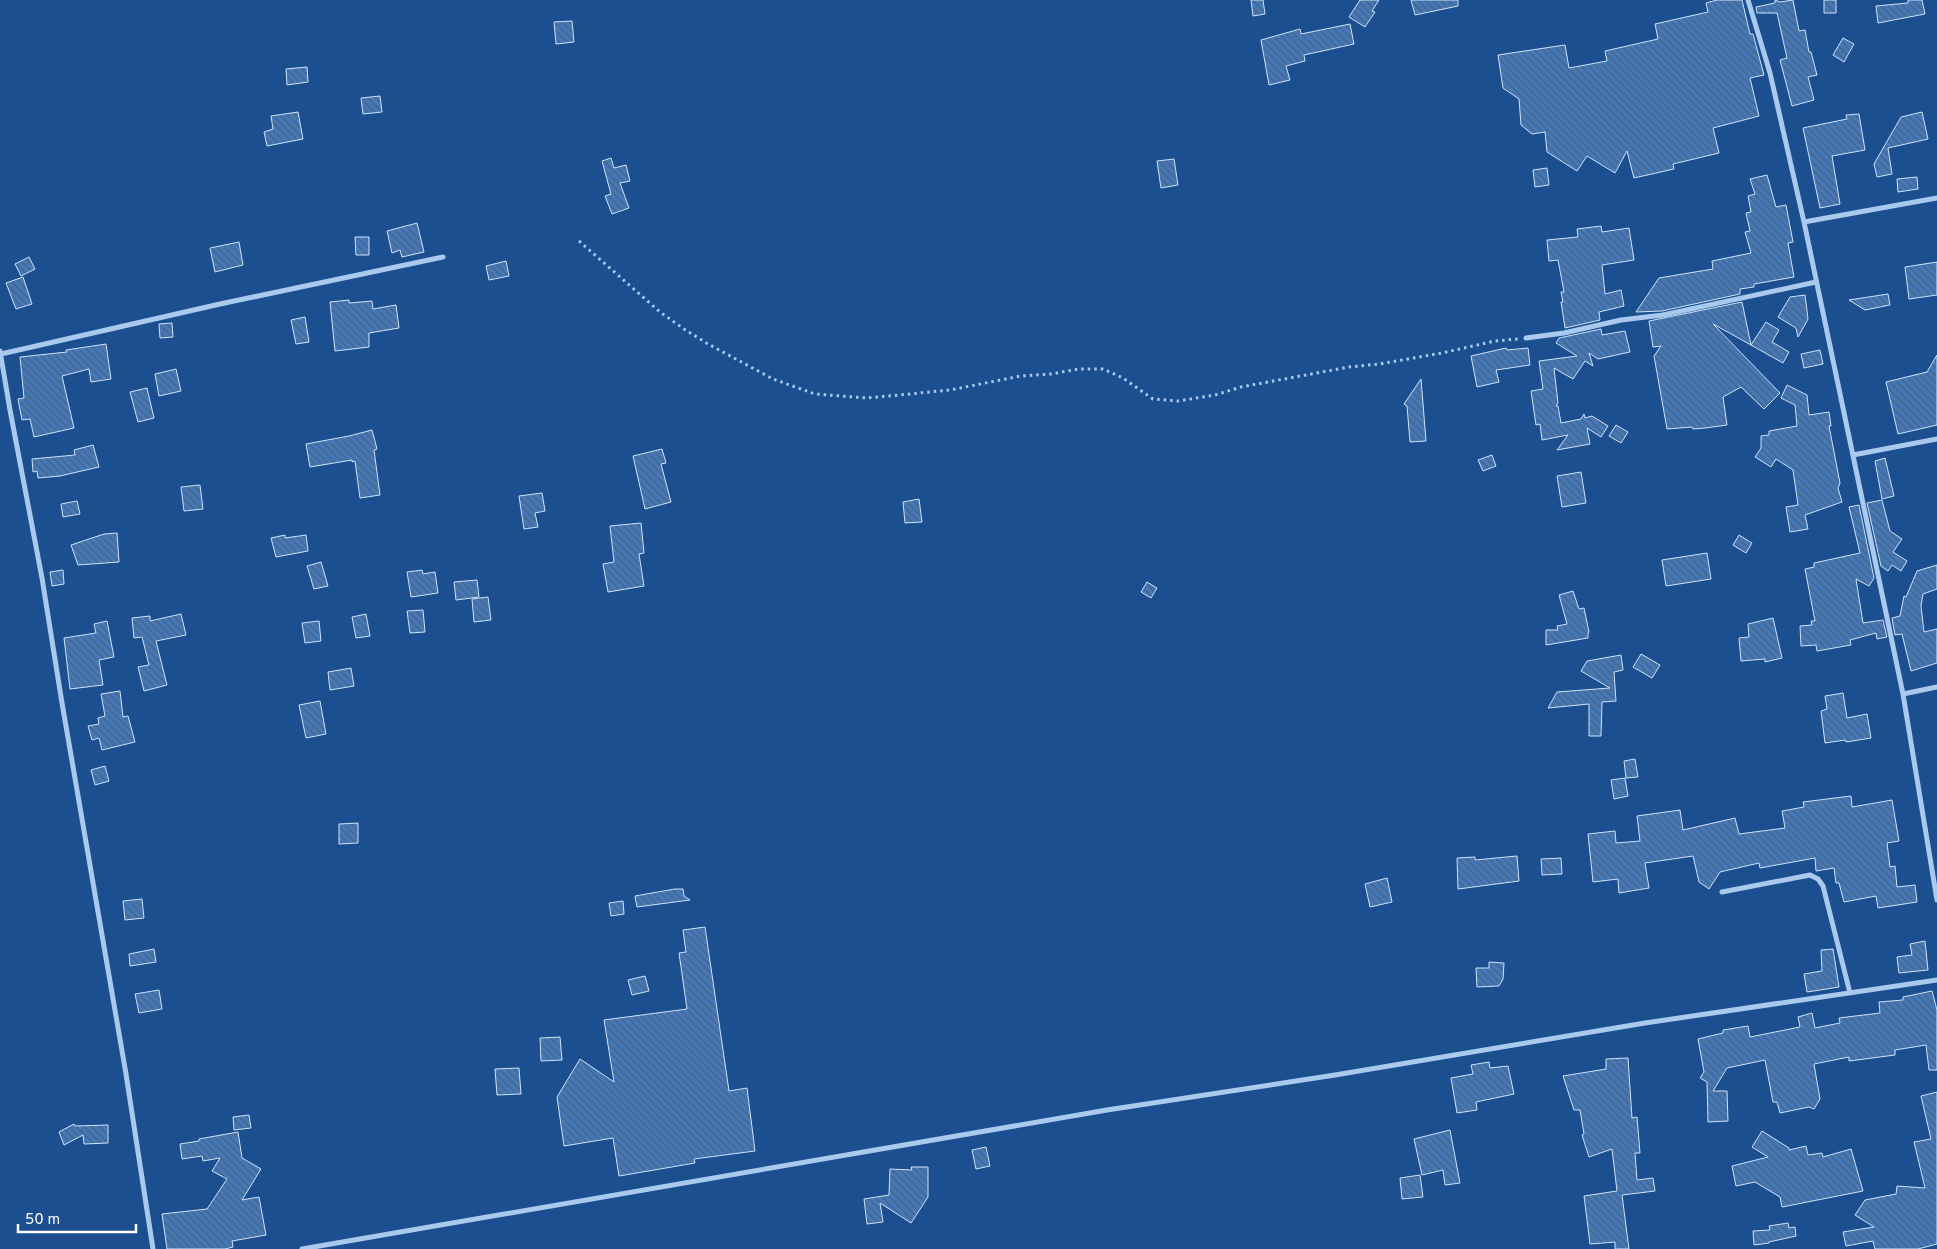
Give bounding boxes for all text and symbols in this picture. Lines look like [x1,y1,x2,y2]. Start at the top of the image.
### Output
scale bar [18,1202,135,1234]
text: 50 m [25,1211,60,1230]

